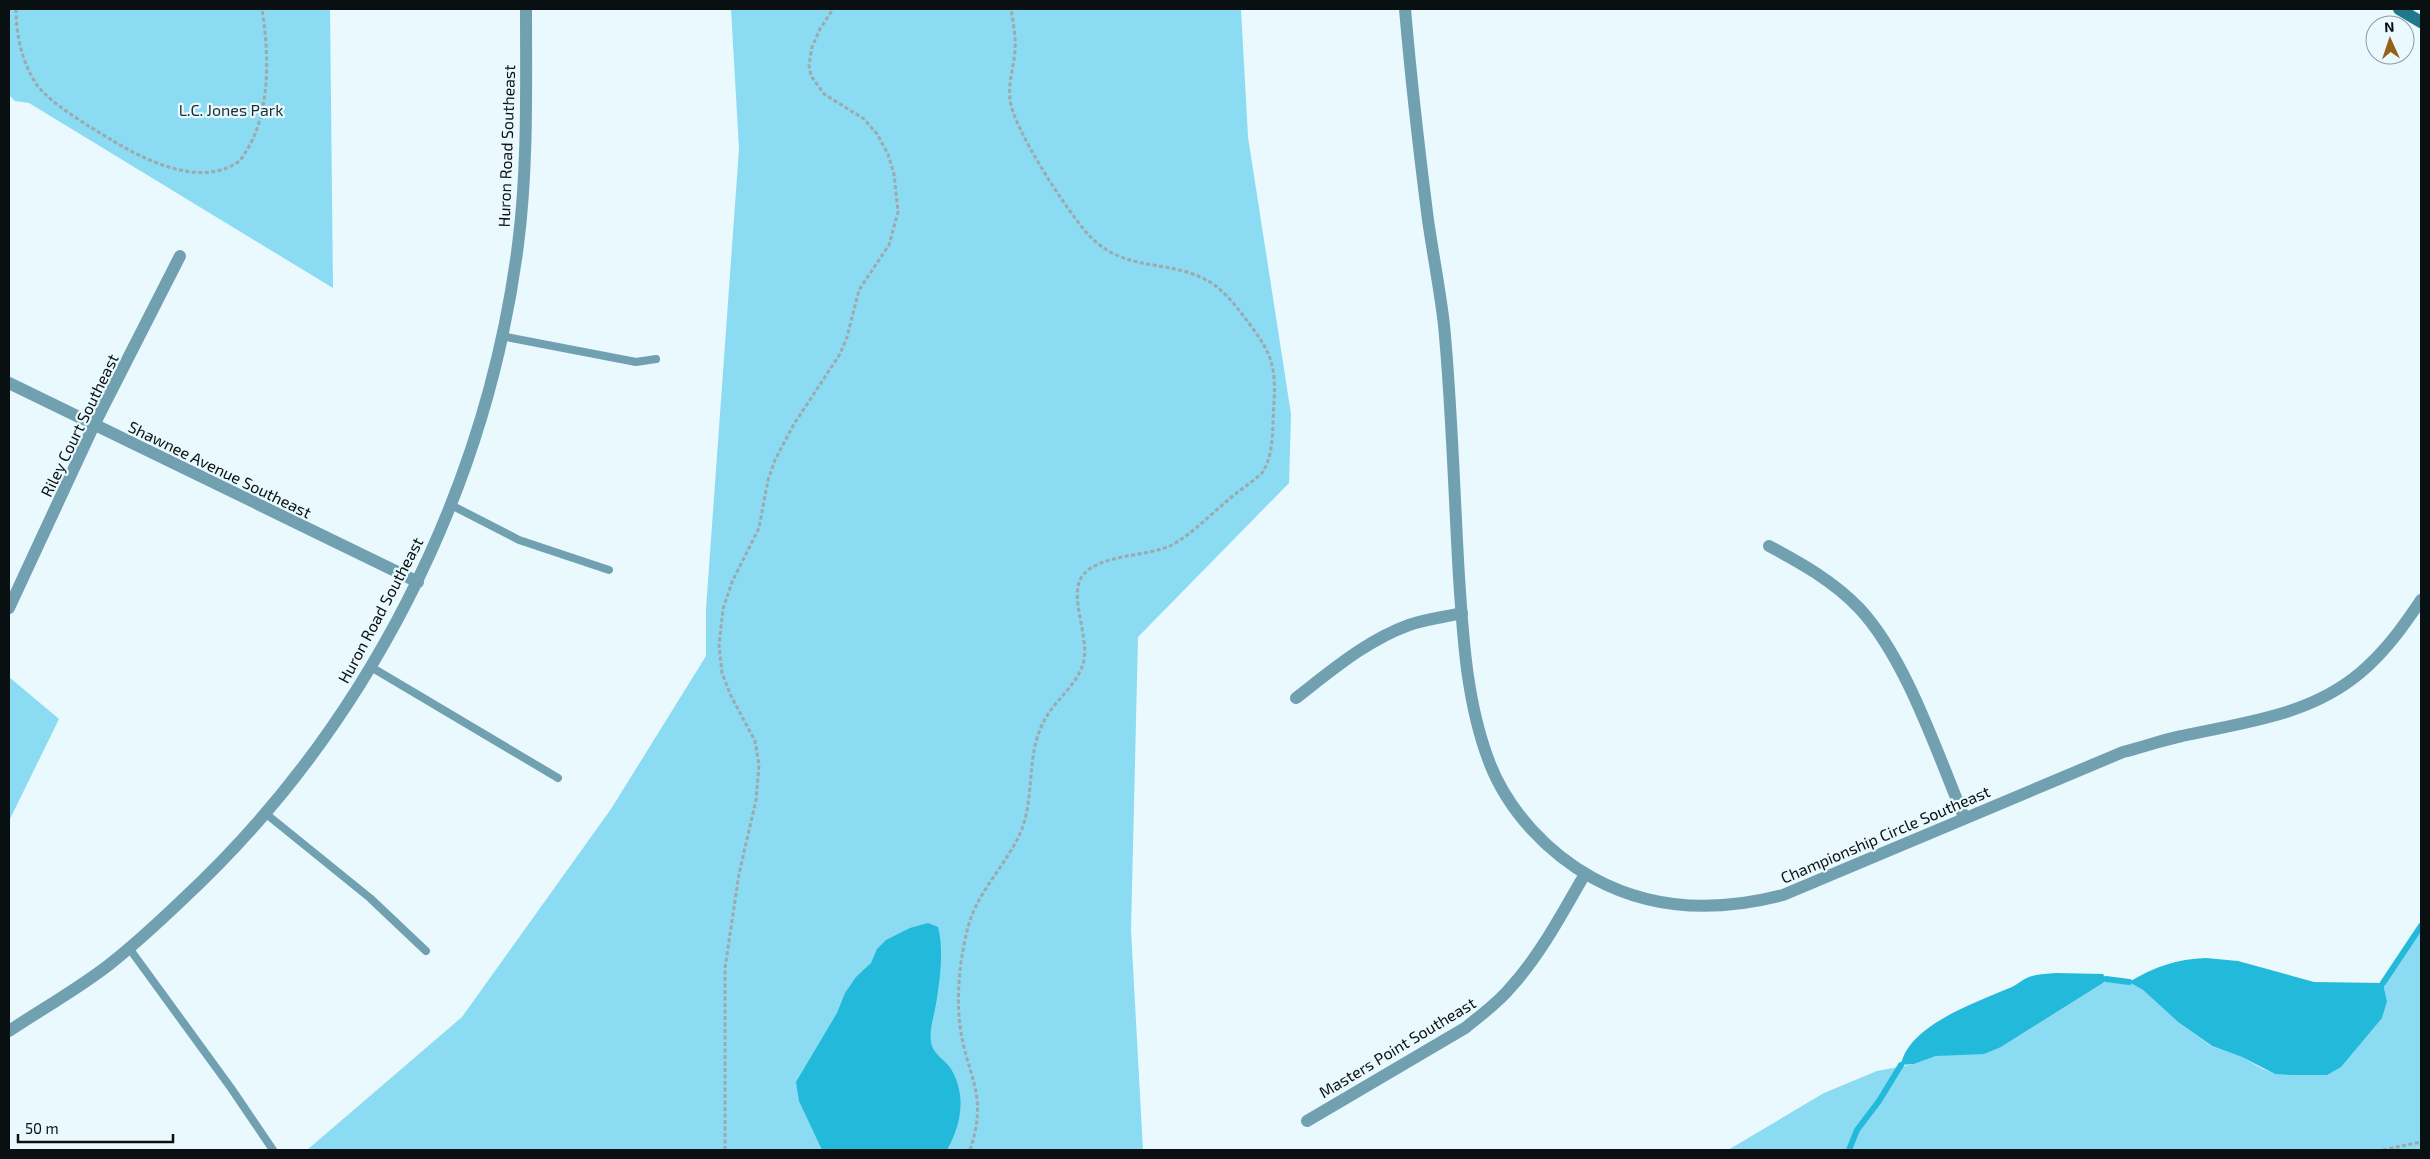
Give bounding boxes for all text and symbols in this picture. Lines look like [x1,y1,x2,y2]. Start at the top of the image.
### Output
north arrow [2365,15,2415,65]
text: N [2384,18,2395,35]
street label: Huron Road Southeast [494,64,518,228]
park label: L.C. Jones Park [179,100,283,119]
street label: Riley Court Southeast [36,351,122,499]
street label: Shawnee Avenue Southeast [125,416,315,522]
street label: Huron Road Southeast [333,534,427,686]
street label: Championship Circle Southeast [1778,781,1992,887]
street label: Masters Point Southeast [1315,993,1479,1101]
scale bar [18,1112,172,1144]
text: 50 m [25,1119,59,1137]

